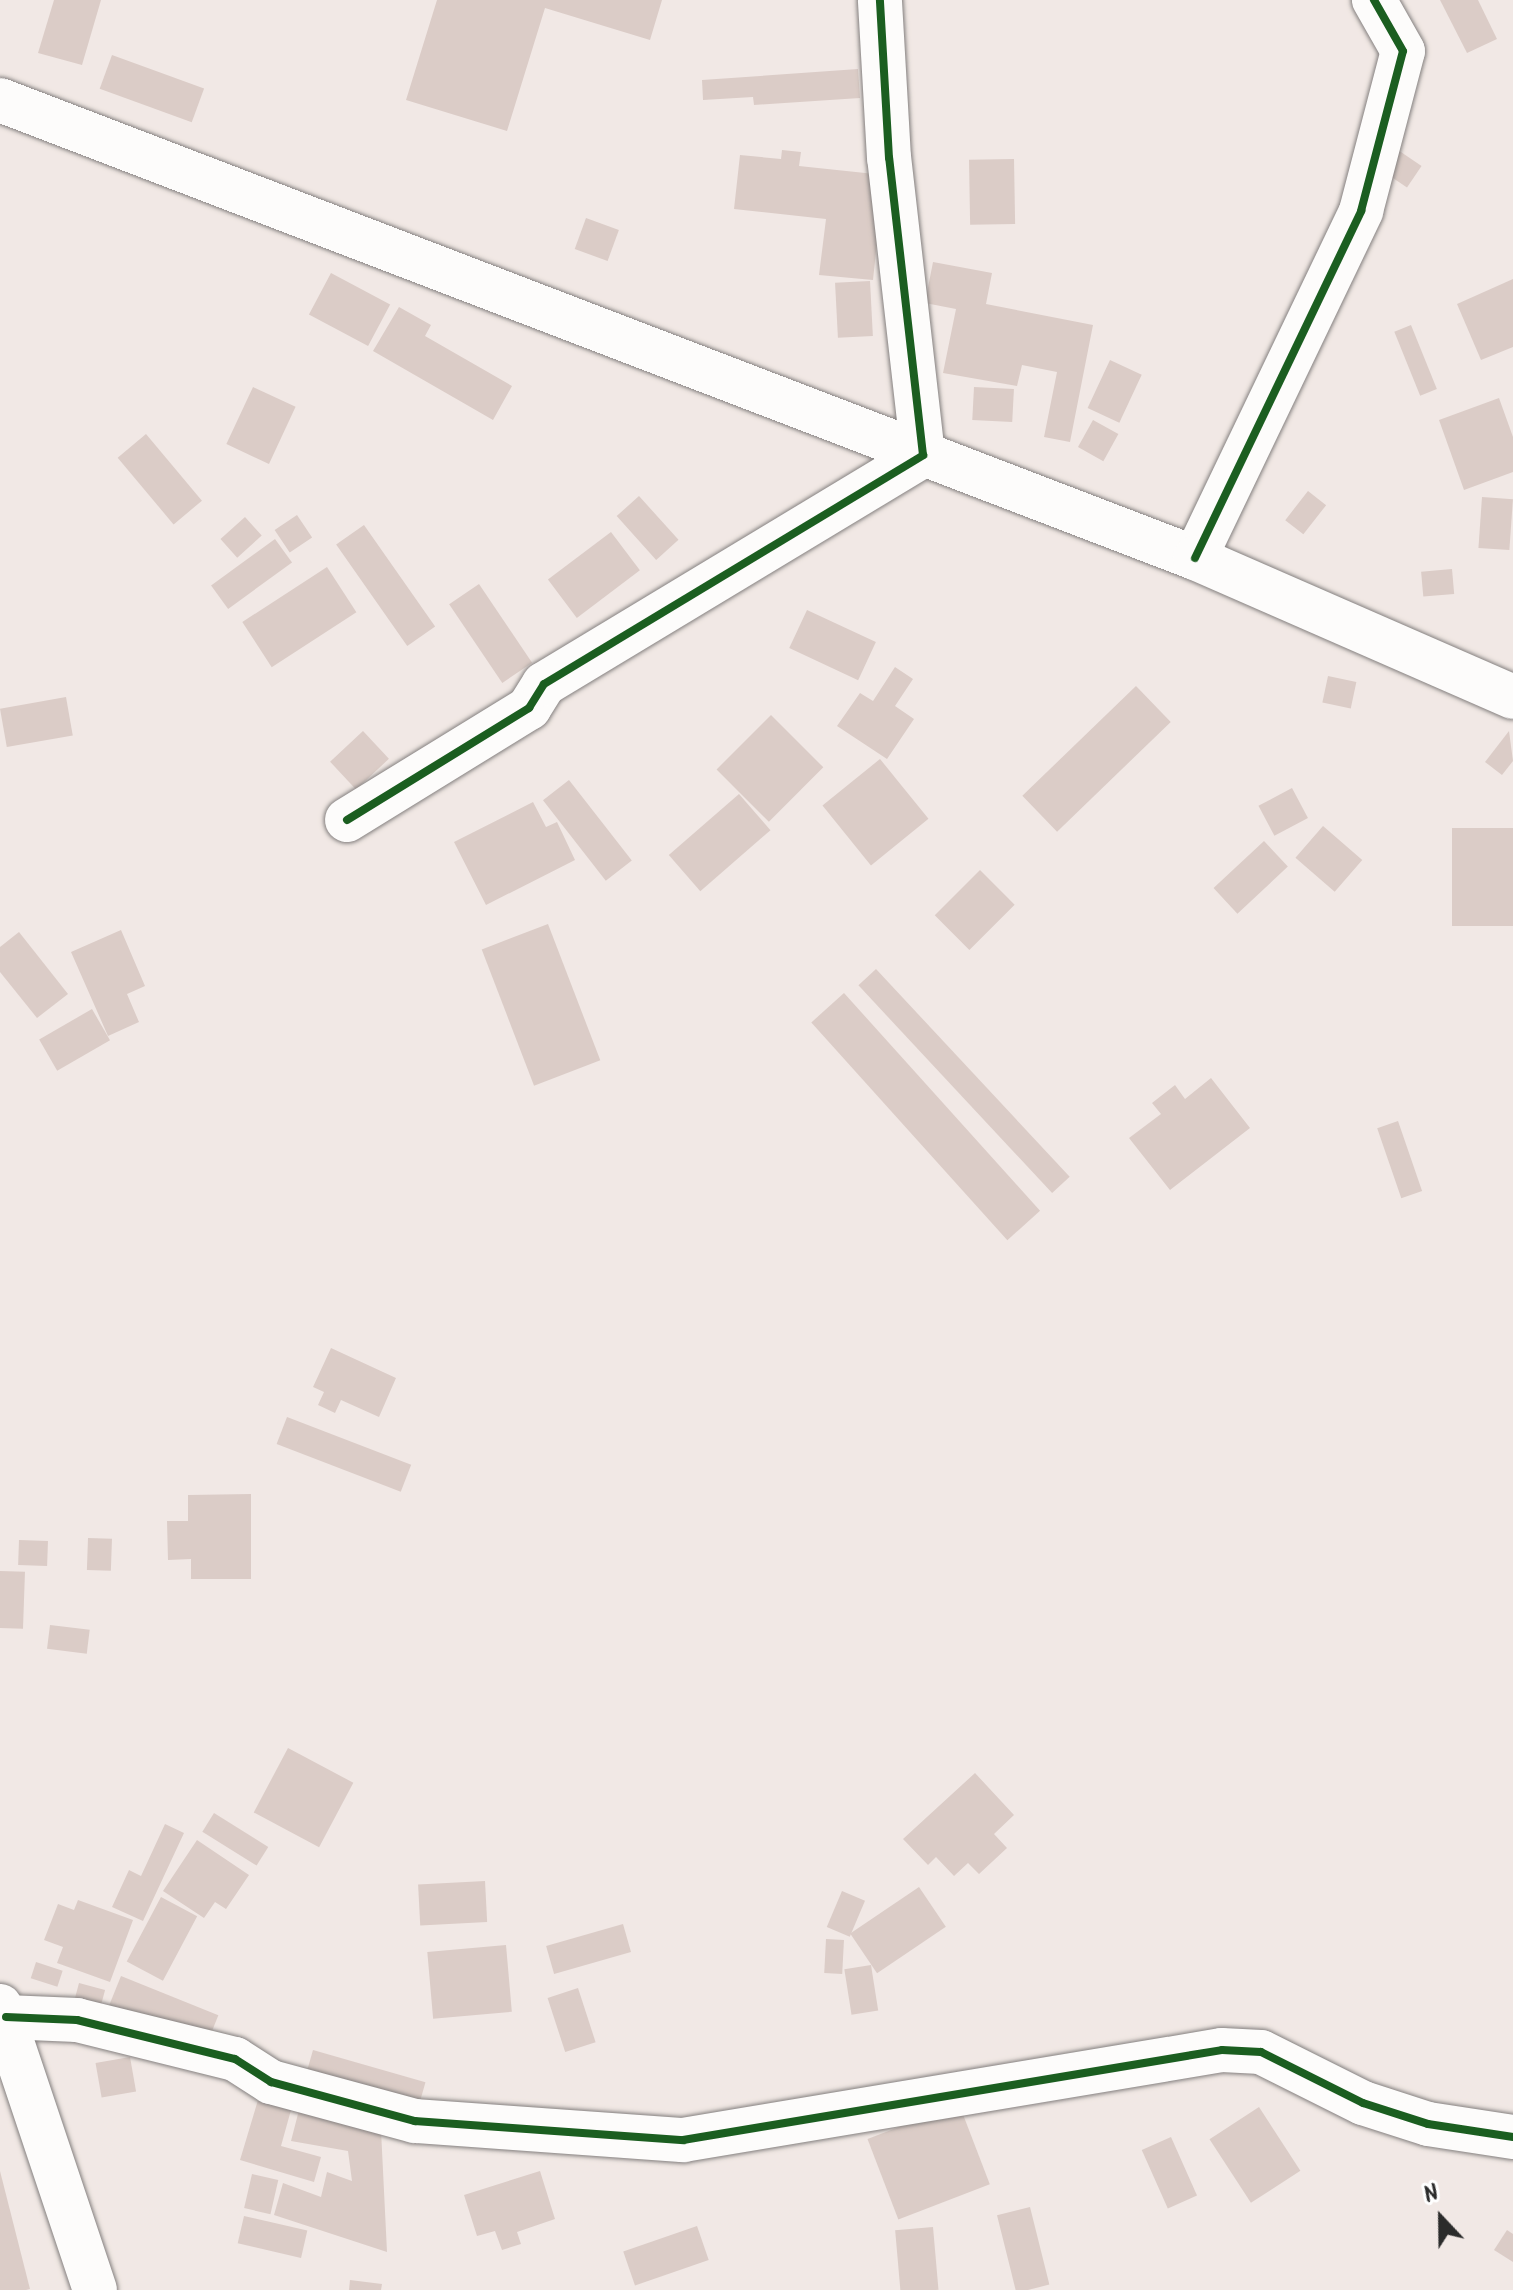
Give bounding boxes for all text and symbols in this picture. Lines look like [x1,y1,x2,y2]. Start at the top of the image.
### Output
text: N [1419,2176,1445,2214]
north arrow [1401,2178,1481,2258]

